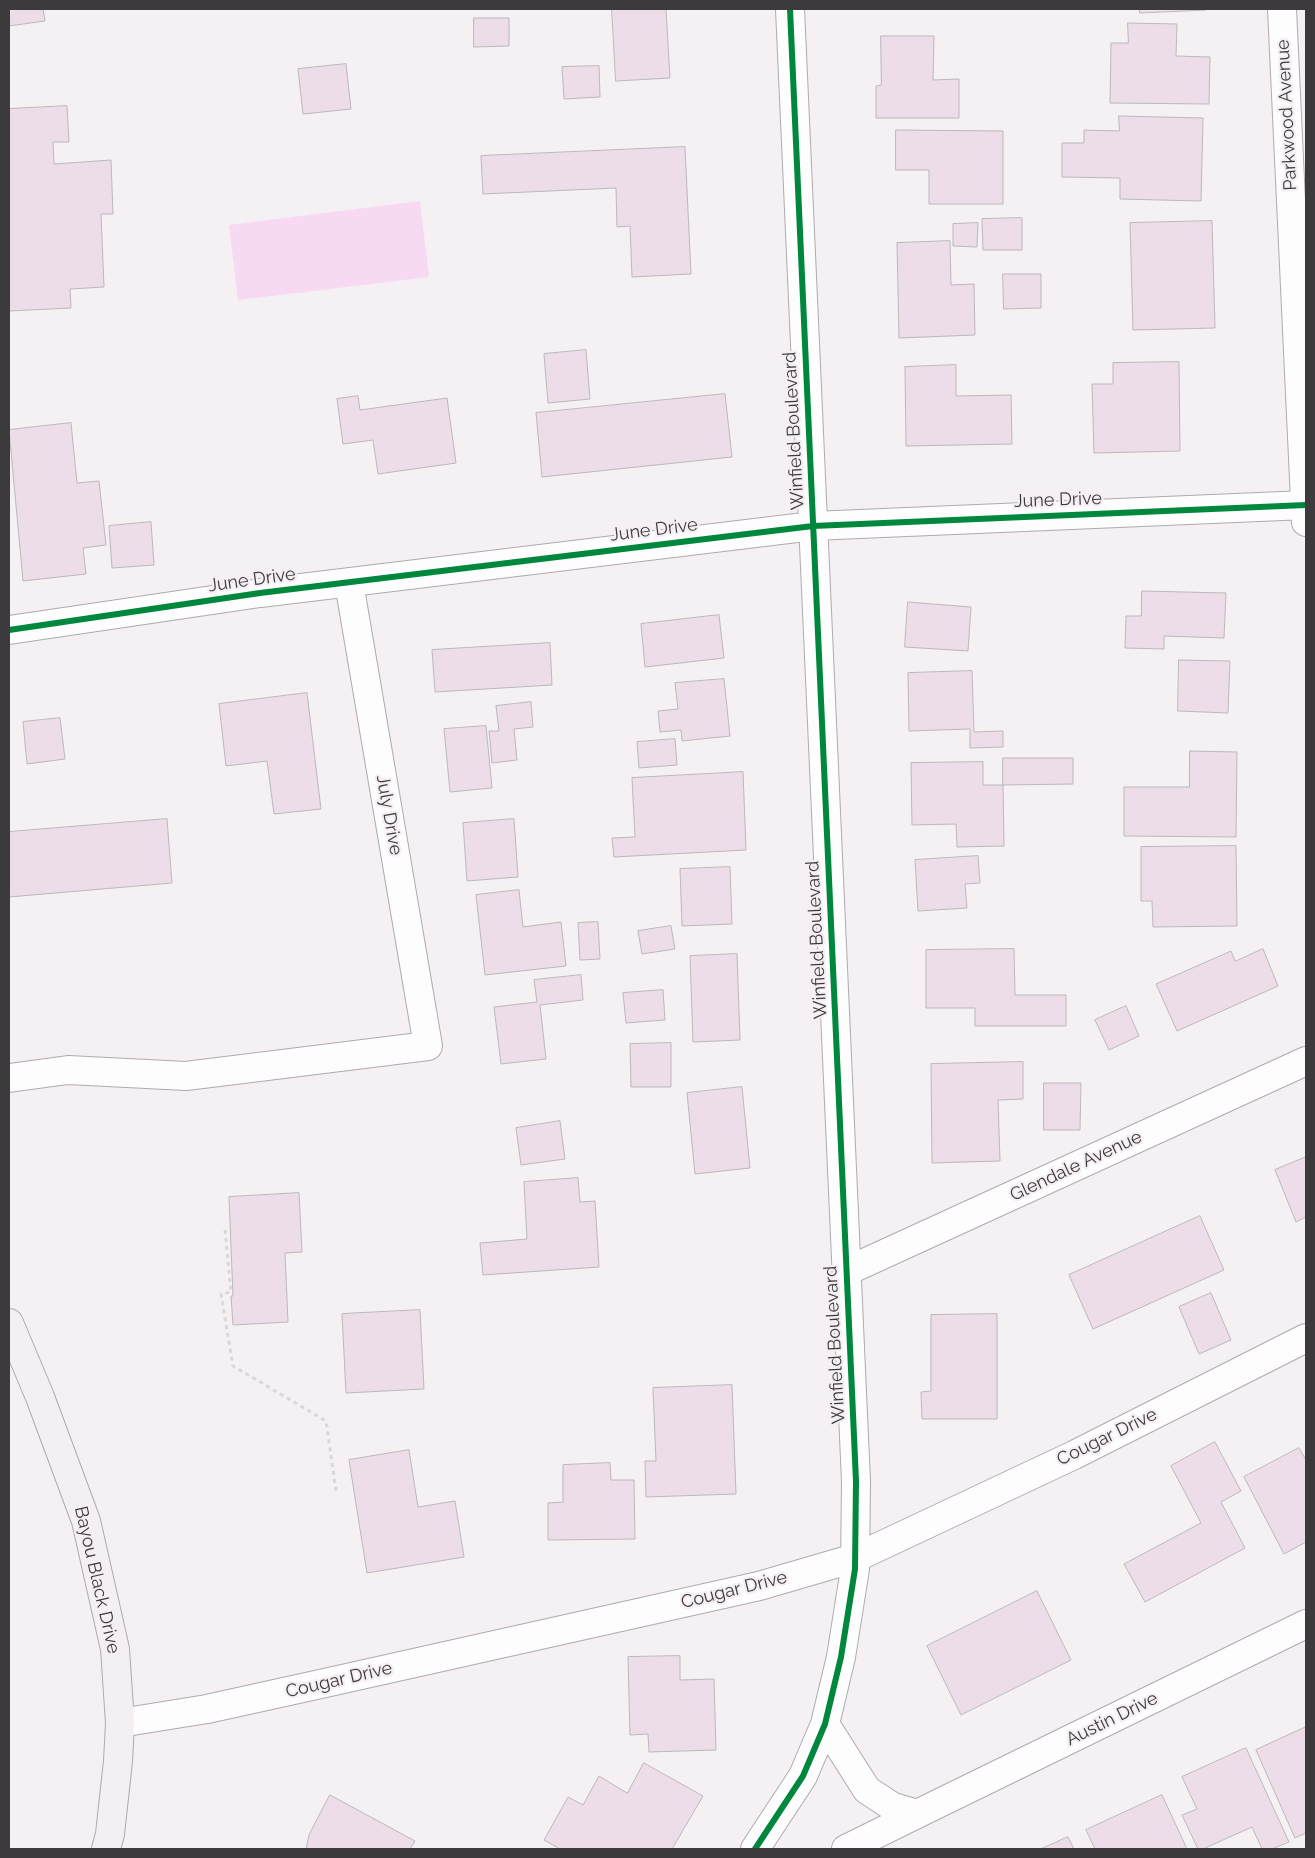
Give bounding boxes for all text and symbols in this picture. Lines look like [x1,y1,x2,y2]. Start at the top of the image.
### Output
street label: Parkwood Avenue [1272,39,1302,191]
street label: Winfield Boulevard [779,351,809,511]
street label: June Drive [1014,488,1102,512]
street label: June Drive [609,514,699,546]
street label: June Drive [207,563,297,597]
street label: July Drive [371,773,407,857]
street label: Winfield Boulevard [802,860,832,1020]
street label: Glendale Avenue [1007,1126,1145,1206]
street label: Winfield Boulevard [820,1265,850,1425]
street label: Cougar Drive [1053,1404,1161,1470]
street label: Bayou Black Drive [70,1504,124,1656]
street label: Cougar Drive [679,1566,789,1614]
street label: Cougar Drive [284,1657,394,1703]
street label: Austin Drive [1063,1688,1161,1750]

